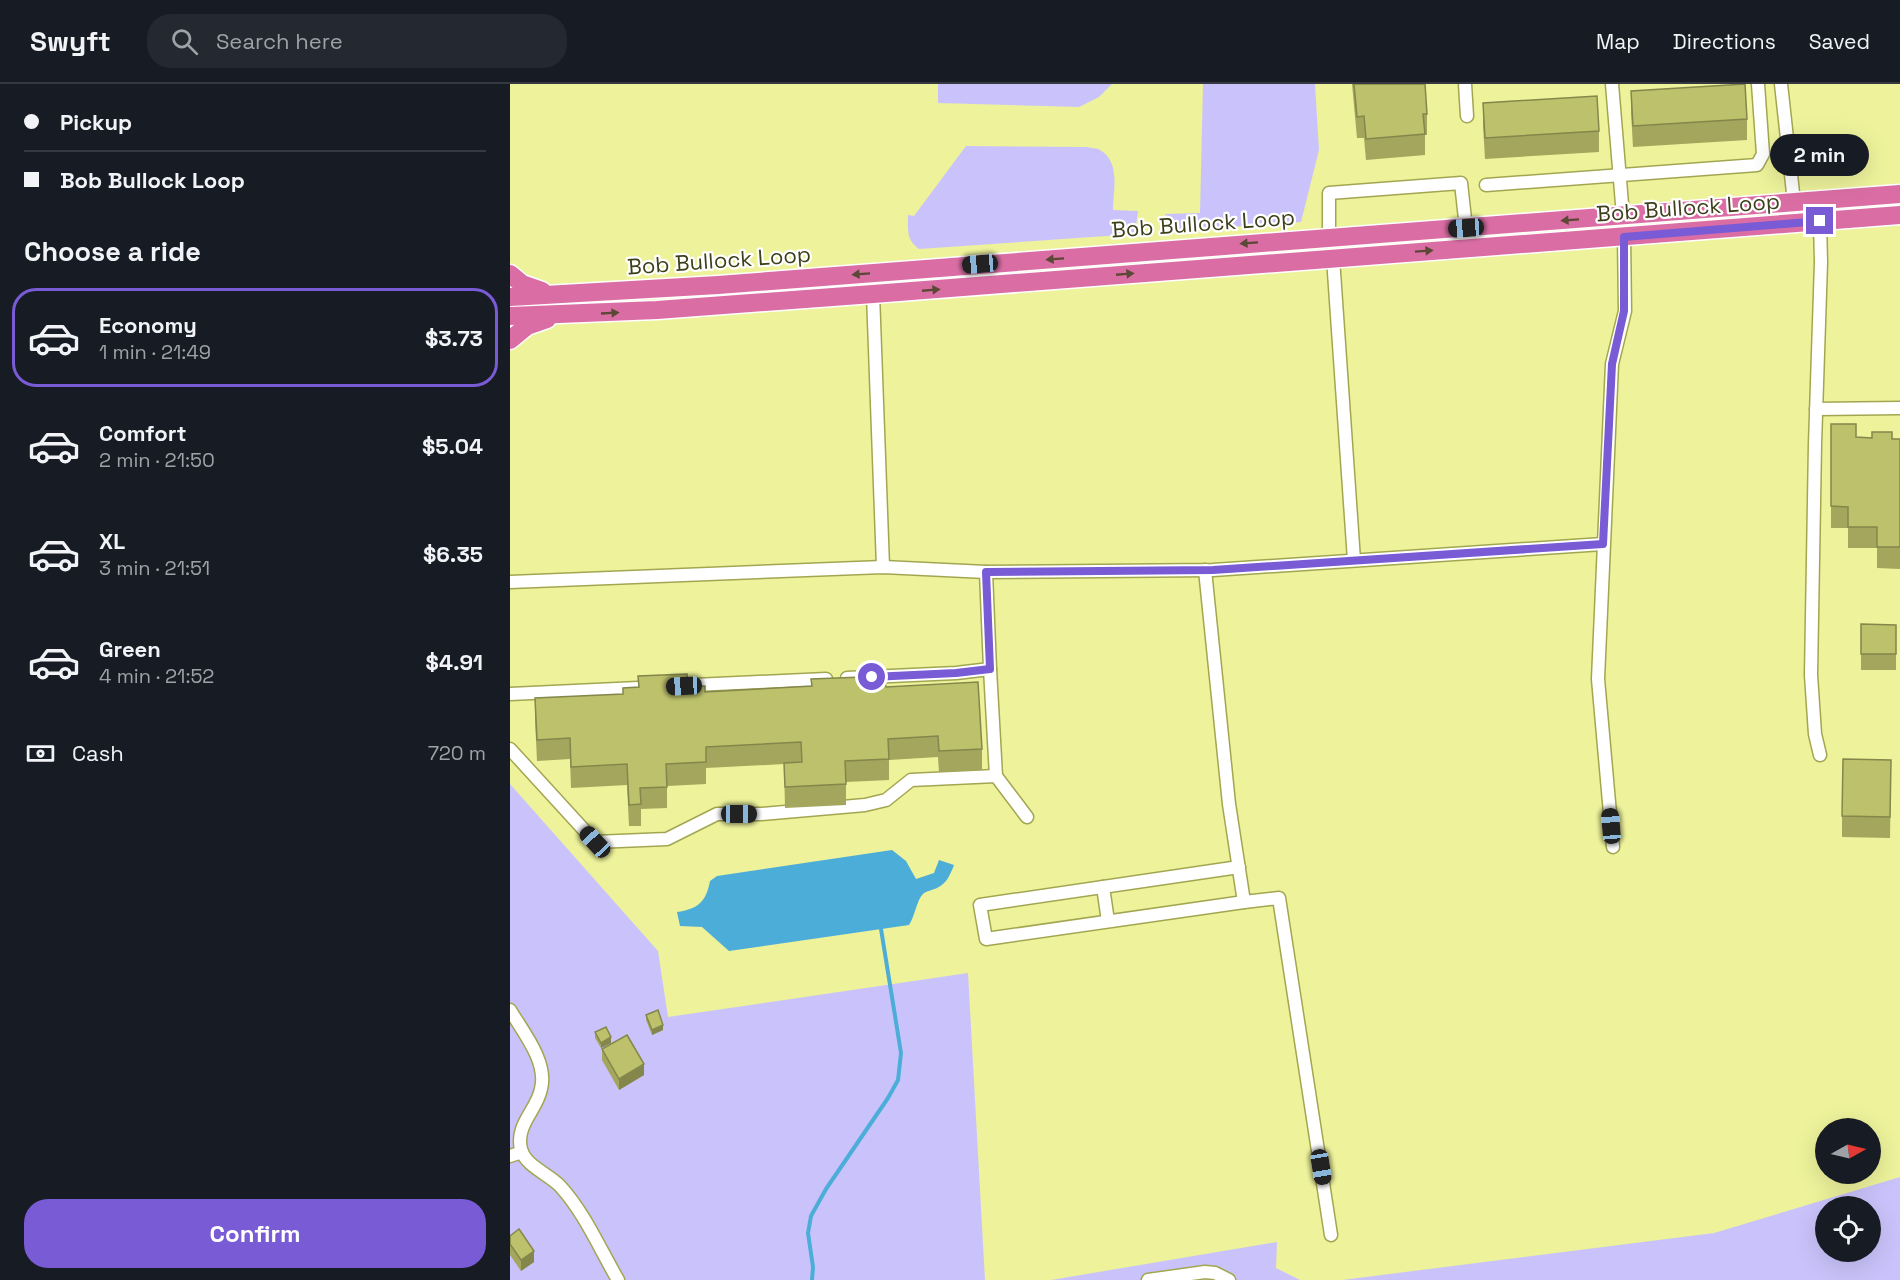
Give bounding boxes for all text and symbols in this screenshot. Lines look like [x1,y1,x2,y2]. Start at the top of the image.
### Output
search box [147,14,567,68]
text: Swyft [30,23,111,59]
icon: search [168,25,201,58]
text: Search here [216,27,343,55]
text: Map [1596,28,1640,55]
text: Directions [1673,28,1776,55]
text: Saved [1809,28,1870,55]
text: Pickup [60,108,132,136]
callout: 2 min [1770,134,1870,176]
text: 2 min [1794,142,1845,168]
text: Bob Bullock Loop [60,166,245,194]
street label: Bob Bullock Loop [1595,187,1781,227]
street label: Bob Bullock Loop [1110,203,1296,243]
route end [1806,207,1833,234]
one-way arrow [1560,215,1579,225]
car [1447,218,1485,238]
text: Choose a ride [24,234,201,269]
one-way arrow [1240,239,1259,248]
street label: Bob Bullock Loop [626,240,812,280]
one-way arrow [1415,247,1434,256]
car [961,253,999,275]
one-way arrow [1045,254,1064,263]
one-way arrow [851,269,870,279]
one-way arrow [1116,269,1135,279]
one-way arrow [921,285,940,294]
one-way arrow [601,308,620,317]
icon: car [27,311,81,365]
text: Economy [99,311,197,339]
text: $3.73 [425,324,483,352]
text: 1 min · 21:49 [99,339,211,365]
icon: car [27,419,81,473]
text: Comfort [99,419,187,447]
text: $5.04 [422,432,483,460]
text: 2 min · 21:50 [99,447,215,473]
icon: car [27,527,81,581]
text: XL [99,527,125,555]
text: $6.35 [423,540,483,568]
text: 3 min · 21:51 [99,555,210,581]
icon: car [27,635,81,689]
text: Green [99,635,161,663]
text: $4.91 [426,648,483,676]
text: 4 min · 21:52 [99,663,214,689]
route start [858,663,885,690]
car [666,676,702,696]
icon: cash [24,737,57,770]
text: Cash [72,739,124,767]
text: 720 m [428,740,486,766]
car [721,805,757,823]
car [1600,807,1622,845]
car [576,823,614,861]
north arrow [1815,1118,1881,1184]
map controls [1815,1118,1881,1262]
car [1309,1148,1333,1186]
button: locate [1815,1196,1881,1262]
button: Confirm [24,1199,486,1268]

